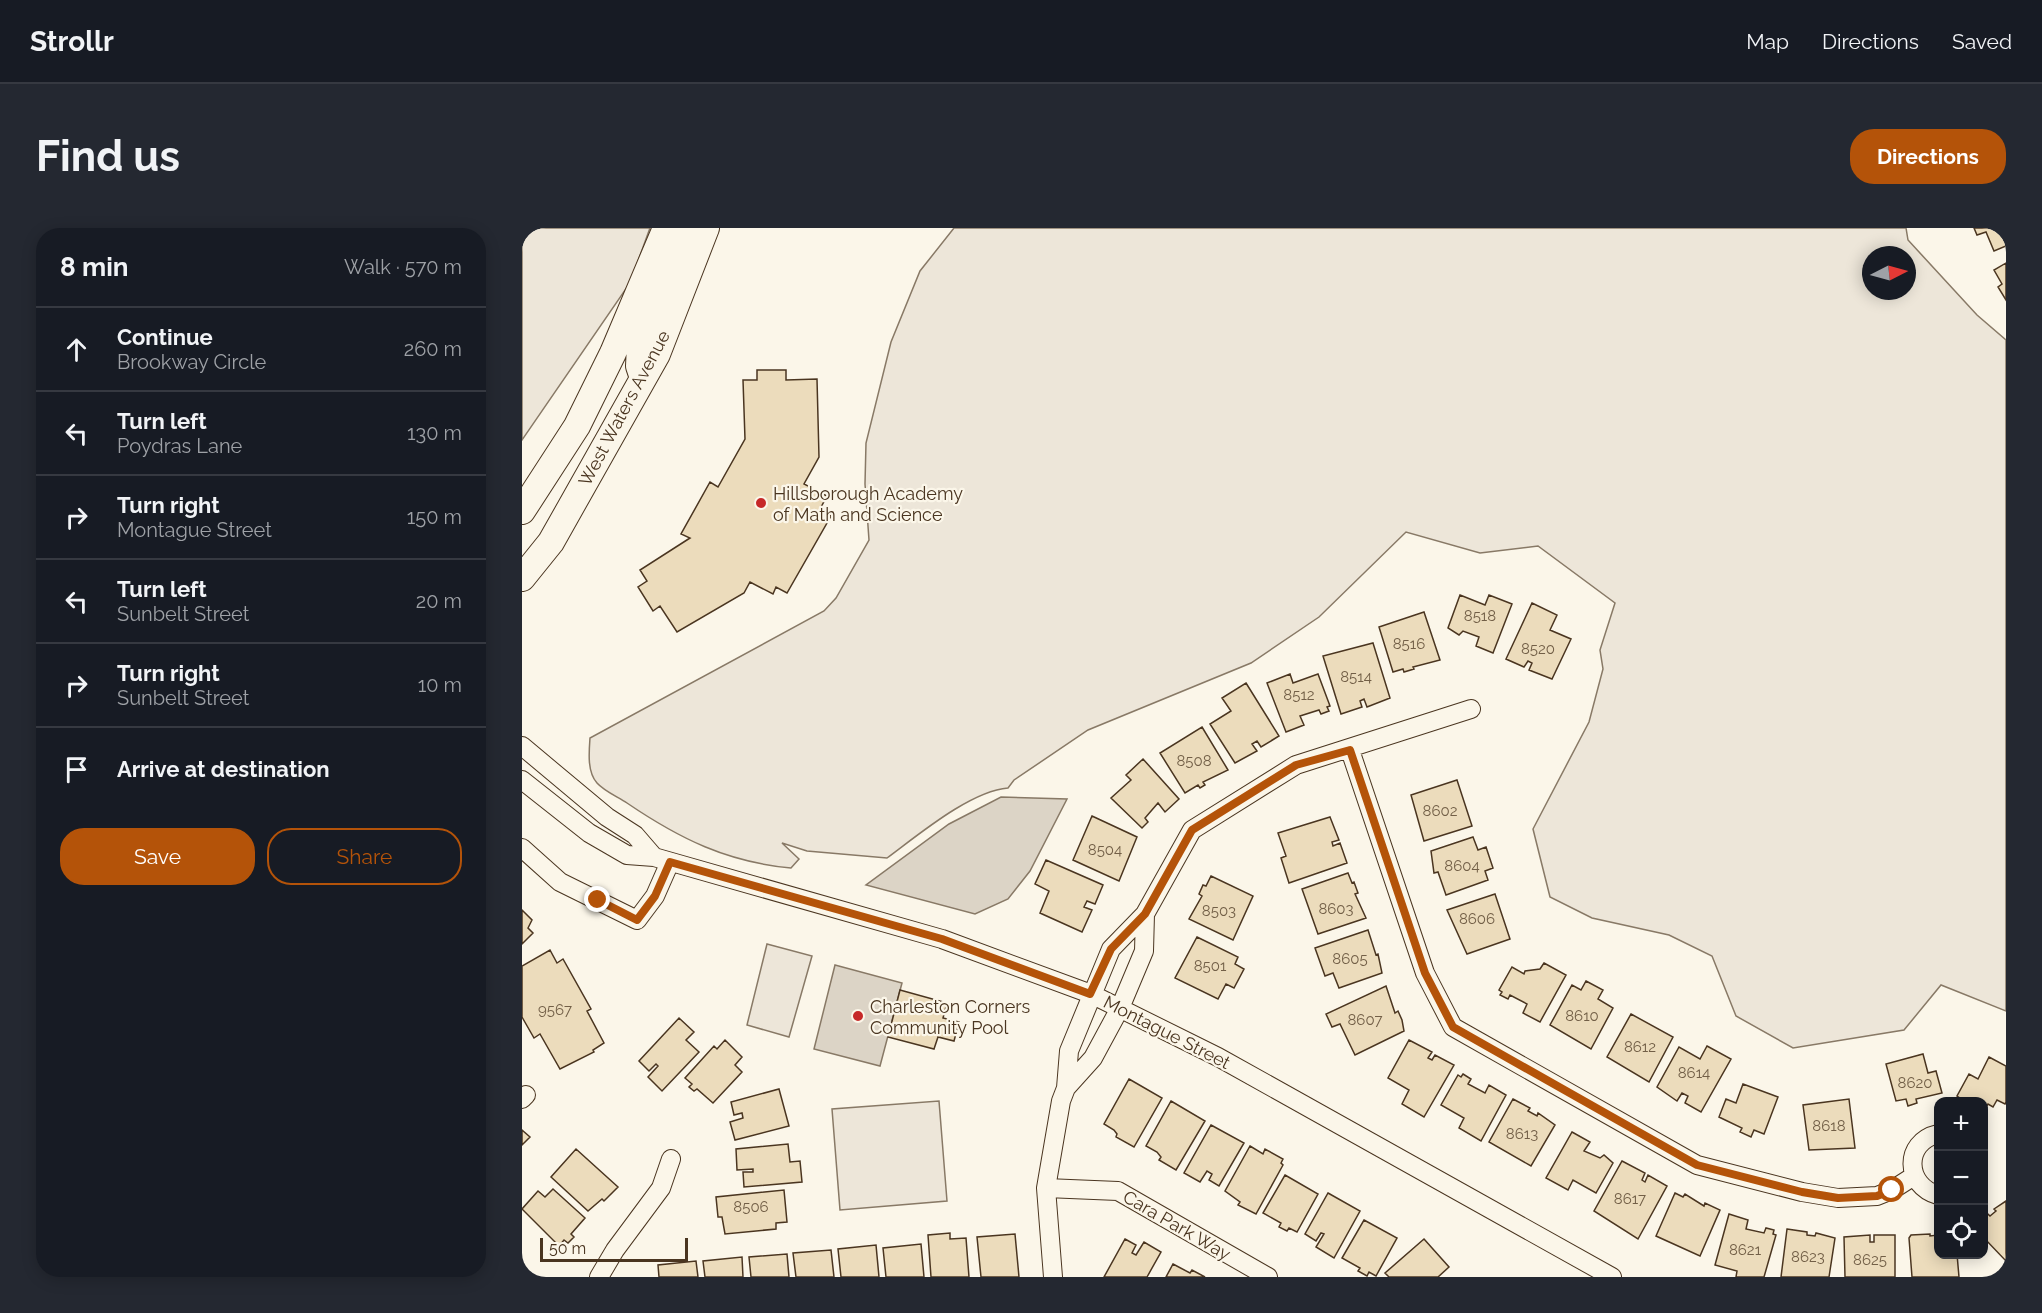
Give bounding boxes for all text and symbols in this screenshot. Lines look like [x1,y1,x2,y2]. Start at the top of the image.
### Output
text: Strollr [30,25,114,58]
text: Map [1746,29,1789,54]
text: Directions [1822,29,1919,54]
text: Saved [1952,29,2012,54]
button: Directions [1850,129,2006,184]
text: Find us [36,132,180,181]
north arrow [1862,246,1916,300]
text: 8 min [60,252,128,282]
text: Walk · 570 m [344,255,462,279]
text: Continue [117,324,213,350]
street label: West Waters Avenue [574,326,674,489]
icon: ahead [60,333,93,366]
text: 260 m [404,337,462,361]
text: Brookway Circle [117,350,266,374]
text: Turn left [117,408,207,434]
icon: left [60,417,93,450]
text: 130 m [407,421,462,445]
text: Poydras Lane [117,434,242,458]
place label: Hillsborough Academy of Math and Science [773,483,963,525]
text: Turn right [117,492,220,518]
marker: Hillsborough Academy of Math and Science [754,496,768,510]
icon: right [60,501,93,534]
text: 150 m [407,505,462,529]
text: Montague Street [117,518,272,542]
text: Turn left [117,576,207,602]
icon: left [60,585,93,618]
text: 20 m [416,589,462,613]
text: Sunbelt Street [117,602,249,626]
house number: 8518 [1464,607,1496,625]
house number: 8516 [1393,635,1425,653]
house number: 8520 [1521,640,1555,658]
text: Turn right [117,660,220,686]
house number: 8514 [1340,668,1372,686]
icon: right [60,669,93,702]
text: 10 m [418,673,462,697]
text: Sunbelt Street [117,686,249,710]
house number: 8512 [1283,686,1315,704]
house number: 8508 [1176,752,1212,770]
icon: arrive [60,753,93,786]
text: Arrive at destination [117,756,330,782]
house number: 8602 [1423,802,1458,820]
button: Save [60,828,255,885]
button: Share [267,828,462,885]
house number: 8504 [1088,841,1122,859]
house number: 8604 [1444,857,1480,875]
route end [584,886,610,912]
house number: 8603 [1318,900,1354,918]
house number: 8503 [1202,902,1236,920]
house number: 8606 [1459,910,1495,928]
house number: 8605 [1332,950,1368,968]
house number: 8501 [1194,957,1227,975]
street label: Montague Street [1100,991,1234,1073]
place label: Charleston Corners Community Pool [870,996,1031,1038]
house number: 9567 [538,1001,572,1019]
house number: 8610 [1565,1007,1599,1025]
marker: Charleston Corners Community Pool [851,1009,865,1023]
house number: 8607 [1347,1011,1383,1029]
house number: 8612 [1624,1038,1656,1056]
house number: 8614 [1678,1064,1710,1082]
house number: 8620 [1898,1074,1932,1092]
map controls [1934,1097,1988,1259]
button: + [1934,1097,1988,1151]
house number: 8618 [1812,1117,1846,1135]
house number: 8613 [1506,1125,1538,1143]
button: − [1934,1151,1988,1205]
route start [1878,1176,1904,1202]
street label: Cara Park Way [1119,1186,1235,1264]
house number: 8617 [1614,1190,1646,1208]
house number: 8506 [733,1198,769,1216]
button: locate [1934,1205,1988,1259]
scale bar [540,1235,688,1262]
text: 50 m [549,1239,586,1258]
house number: 8621 [1729,1241,1762,1259]
house number: 8623 [1791,1248,1825,1266]
house number: 8625 [1853,1251,1887,1269]

